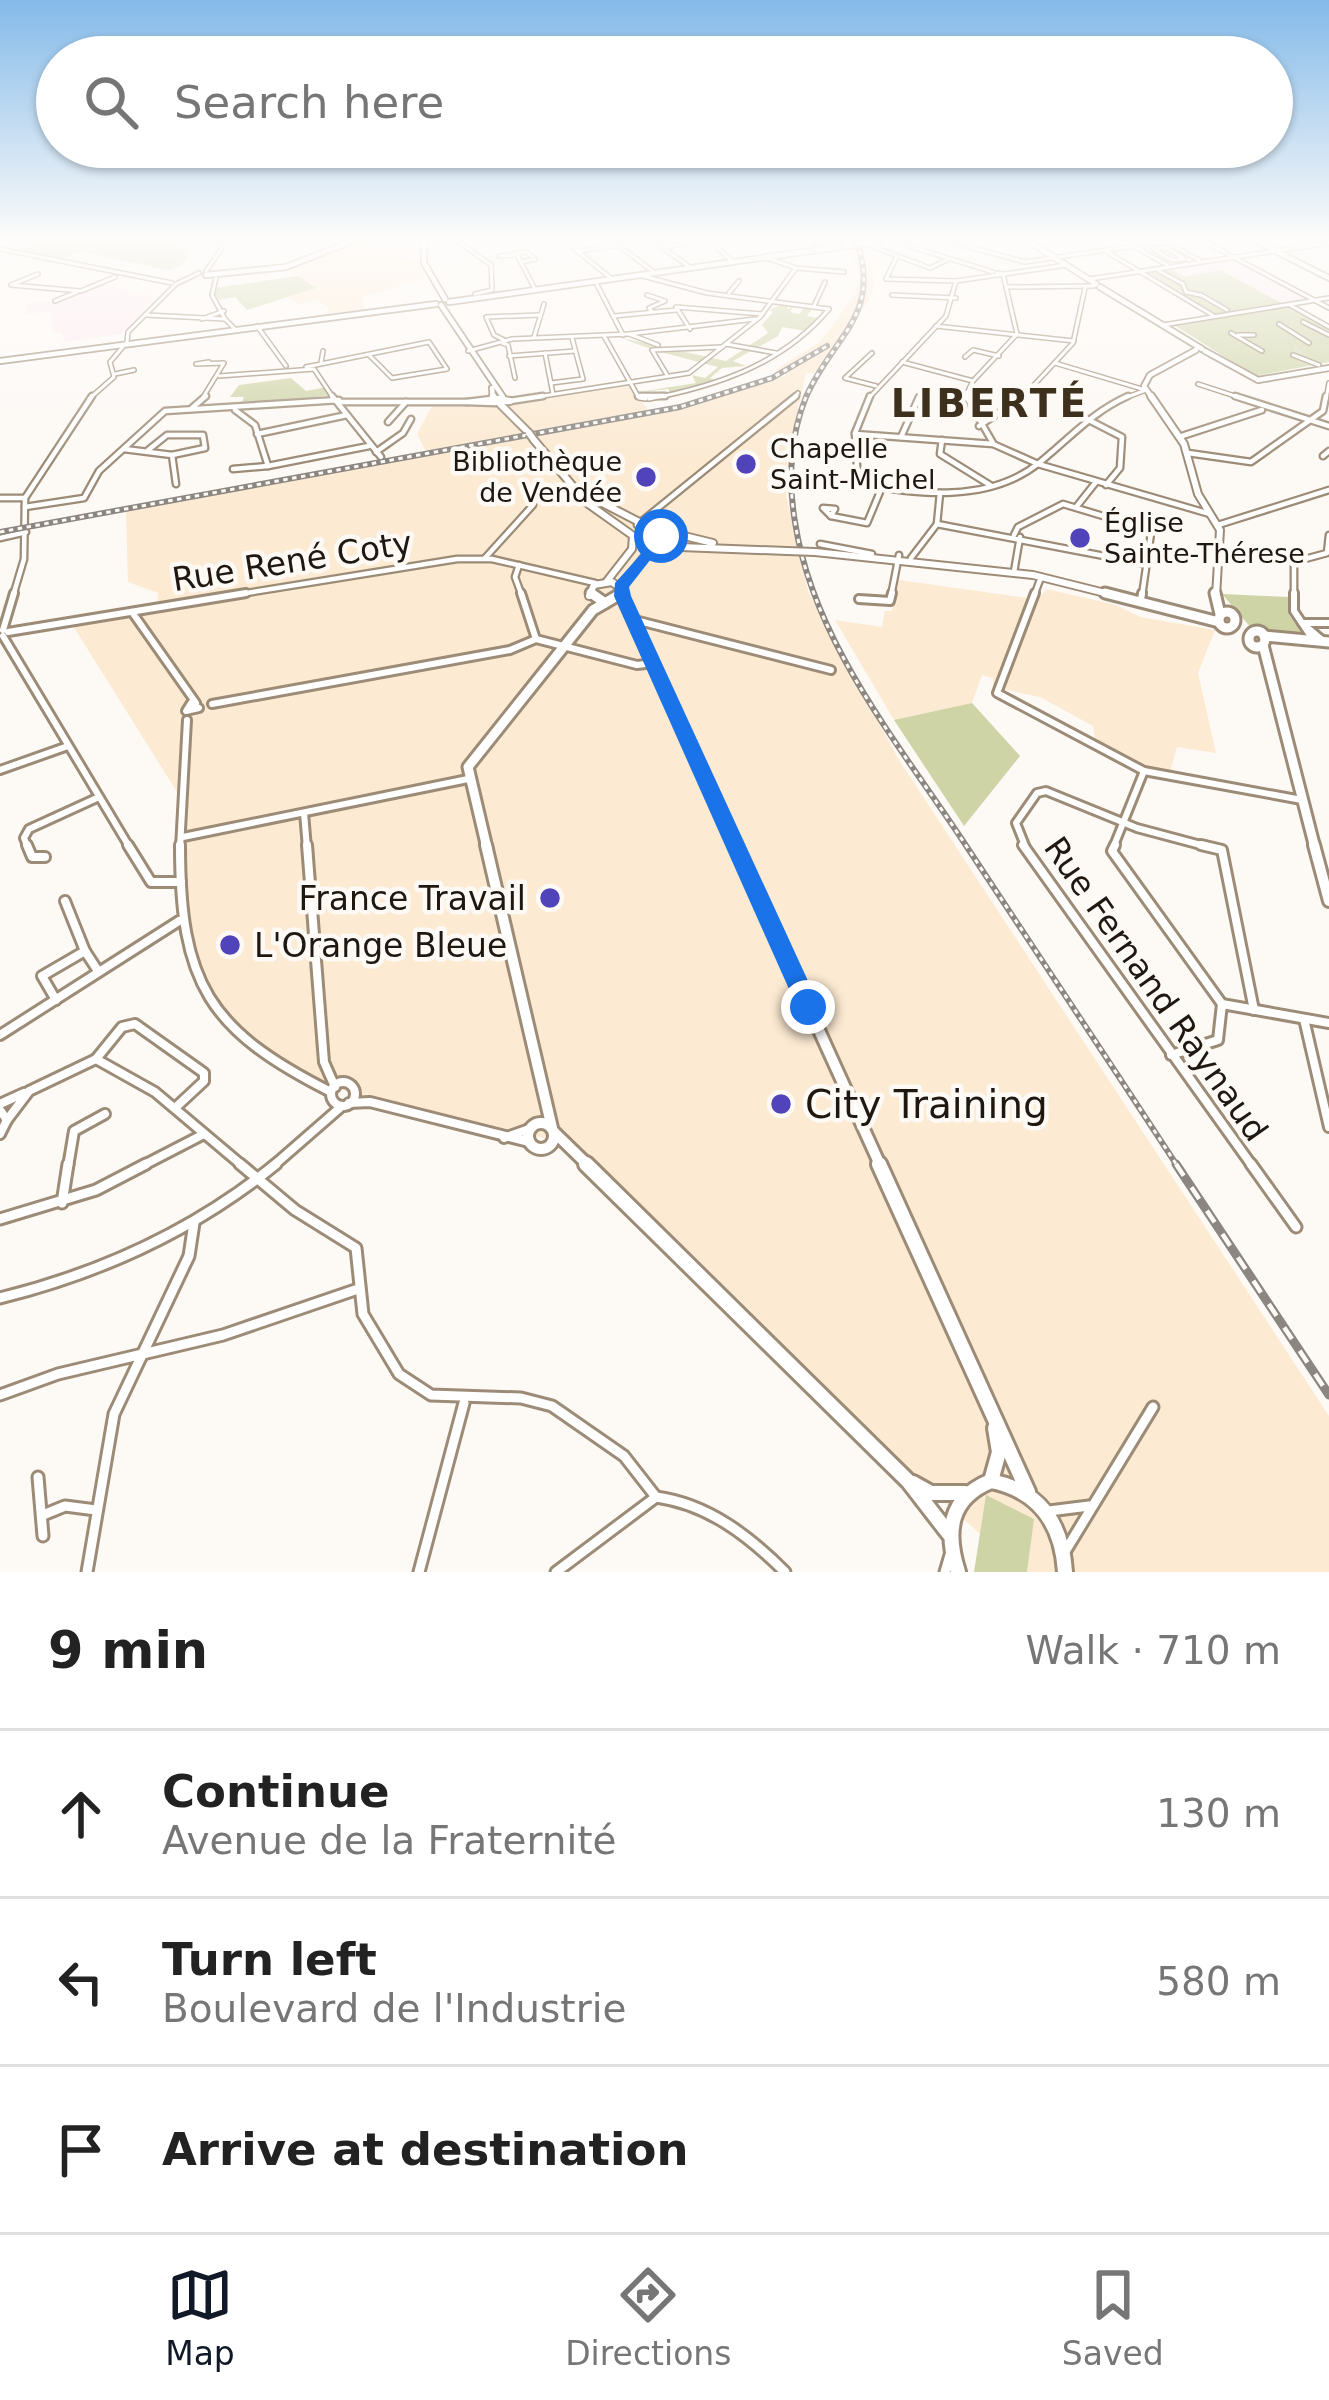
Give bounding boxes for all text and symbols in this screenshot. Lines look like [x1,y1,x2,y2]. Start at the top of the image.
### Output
search box [36,36,1293,168]
icon: search [78,69,144,135]
text: Search here [174,76,444,129]
district label: LIBERTÉ [891,380,1089,426]
place label: Chapelle Saint-Michel [770,433,936,495]
place label: Bibliothèque de Vendée [452,446,622,508]
marker: Chapelle Saint-Michel [733,451,759,477]
marker: Bibliothèque de Vendée [633,464,659,490]
place label: Église Sainte-Thérese [1104,507,1305,569]
route start [634,509,688,563]
street label: Rue René Coty [169,523,415,599]
marker: Église Sainte-Thérese [1067,525,1093,551]
street label: Rue Fernand Raynaud [1036,830,1276,1148]
place label: France Travail [299,879,526,918]
marker: France Travail [537,885,563,911]
place label: L'Orange Bleue [254,926,507,965]
marker: L'Orange Bleue [217,932,243,958]
route end [781,980,835,1034]
place label: City Training [805,1082,1048,1127]
marker: City Training [768,1091,794,1117]
text: 9 min [48,1621,208,1680]
text: Walk · 710 m [1026,1628,1281,1673]
text: Continue [162,1765,390,1818]
icon: ahead [48,1781,114,1847]
text: 130 m [1156,1791,1281,1836]
text: Avenue de la Fraternité [162,1818,617,1863]
text: Turn left [162,1933,377,1986]
icon: left [48,1949,114,2015]
text: 580 m [1156,1959,1281,2004]
text: Boulevard de l'Industrie [162,1986,627,2031]
icon: arrive [48,2117,114,2183]
text: Arrive at destination [162,2123,688,2176]
tab: Map [165,2262,235,2373]
tab: Directions [565,2262,731,2373]
tab: Saved [1062,2262,1164,2373]

